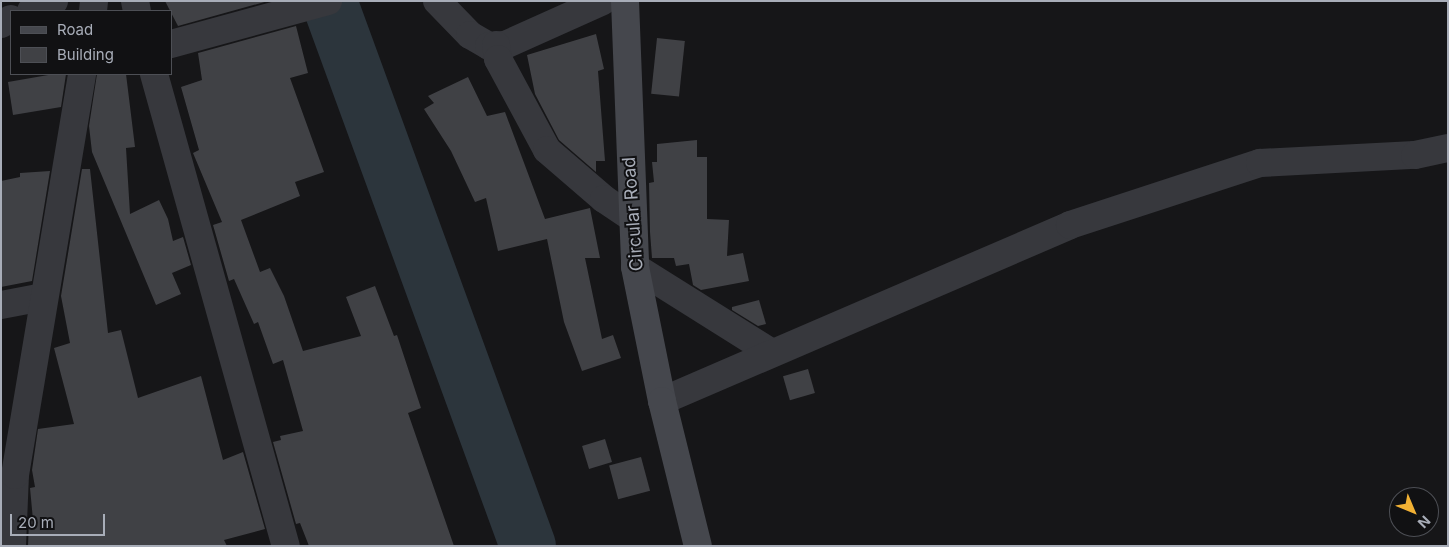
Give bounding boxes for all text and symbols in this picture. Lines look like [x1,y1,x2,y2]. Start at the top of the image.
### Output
legend [10,10,172,75]
text: Road [57,20,93,39]
text: Building [57,45,114,64]
street label: Circular Road [618,156,648,272]
north arrow [1389,487,1439,537]
scale bar [12,504,108,536]
text: N [1414,512,1434,532]
text: 20 m [18,513,54,532]

